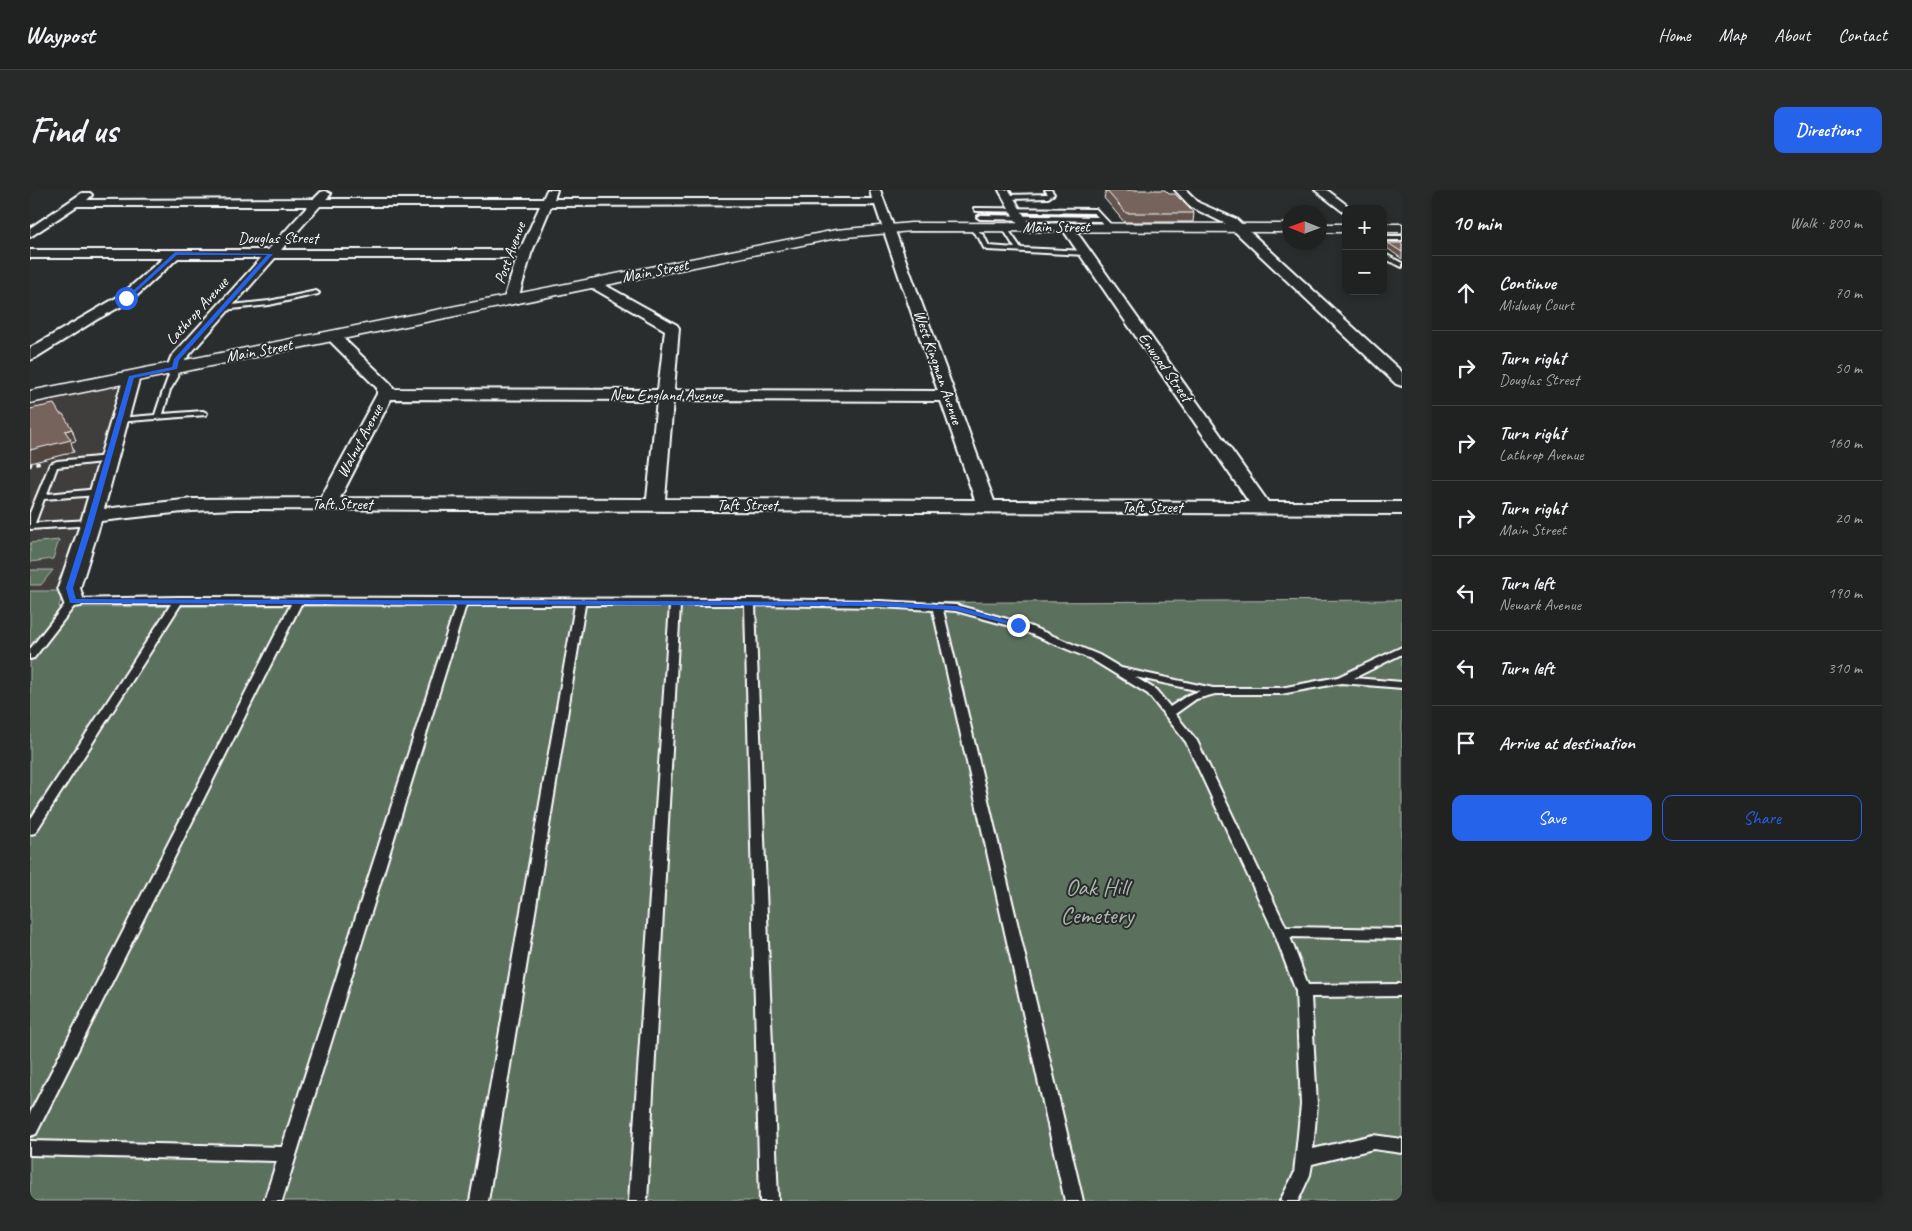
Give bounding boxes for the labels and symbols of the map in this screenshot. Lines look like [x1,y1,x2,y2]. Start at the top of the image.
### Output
north arrow [1282,205,1327,250]
street label: Main Street [1022,217,1091,237]
street label: Post Avenue [490,218,531,287]
street label: Douglas Street [238,228,321,248]
street label: Main Street [620,254,692,287]
street label: Lathrop Avenue [161,272,234,349]
route start [115,287,138,310]
street label: West Kingman Avenue [909,307,967,428]
street label: Enwood Street [1134,328,1198,408]
street label: Main Street [224,334,296,367]
street label: New England Avenue [610,385,724,405]
street label: Walnut Avenue [332,399,389,481]
street label: Taft Street [312,494,375,514]
street label: Taft Street [717,495,780,515]
street label: Taft Street [1122,497,1185,517]
route end [1007,614,1030,637]
park label: Oak Hill Cemetery [1061,872,1135,930]

